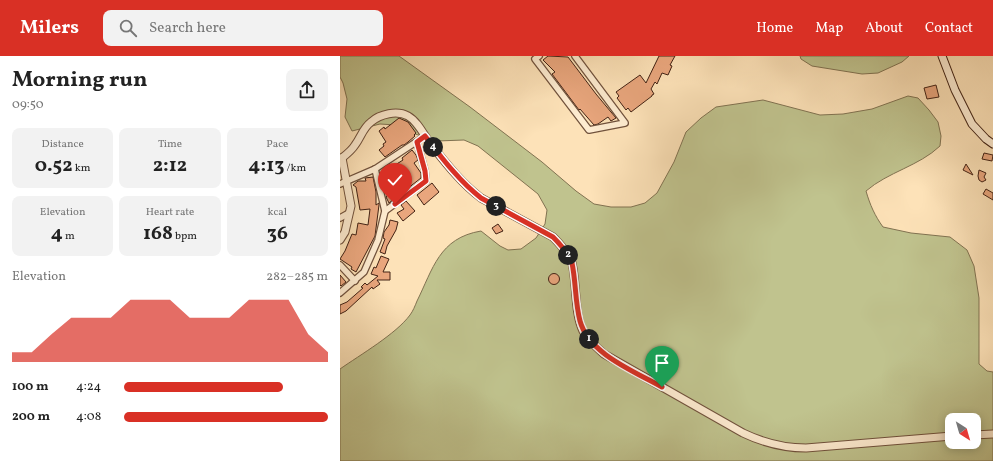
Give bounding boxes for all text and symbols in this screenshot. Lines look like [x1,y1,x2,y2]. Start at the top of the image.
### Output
search box [103,10,383,46]
text: Milers [20,15,79,41]
icon: search [117,17,139,39]
text: Search here [149,18,226,39]
text: Home [756,19,793,38]
text: Map [815,19,843,38]
text: About [865,19,903,38]
text: Contact [925,19,973,38]
text: Morning run [12,65,147,96]
button: share [286,69,328,111]
text: 09:50 [12,96,44,114]
text: Distance [42,137,84,152]
text: Time [158,137,182,152]
text: Pace [266,137,288,152]
pin: 4 [423,137,443,157]
text: 4 [430,139,436,154]
text: 0.52 [35,152,73,180]
text: 2:12 [153,152,187,180]
text: 4:13 [248,152,284,180]
text: km [73,161,91,176]
text: /km [284,161,306,176]
pin [378,163,412,204]
icon: check [384,169,406,191]
pin: 3 [486,196,506,216]
text: 3 [493,198,499,213]
text: Elevation [40,205,86,220]
text: Heart rate [146,205,194,220]
text: kcal [268,205,287,220]
text: 4 [51,220,63,248]
text: 168 [143,220,173,248]
text: 36 [267,220,288,248]
text: m [63,229,75,244]
text: bpm [173,229,197,244]
pin: 2 [558,245,578,265]
text: 2 [565,247,571,262]
text: Elevation [12,268,66,286]
text: 282–285 m [266,268,328,286]
pin: 1 [579,329,599,349]
text: 1 [587,331,591,346]
pin [645,346,679,387]
icon: arrive [651,352,673,374]
text: 100 m [12,378,49,396]
text: 4:24 [76,378,101,396]
text: 200 m [12,408,50,426]
text: 4:08 [76,408,101,426]
north arrow [945,413,981,449]
map controls [945,413,981,449]

